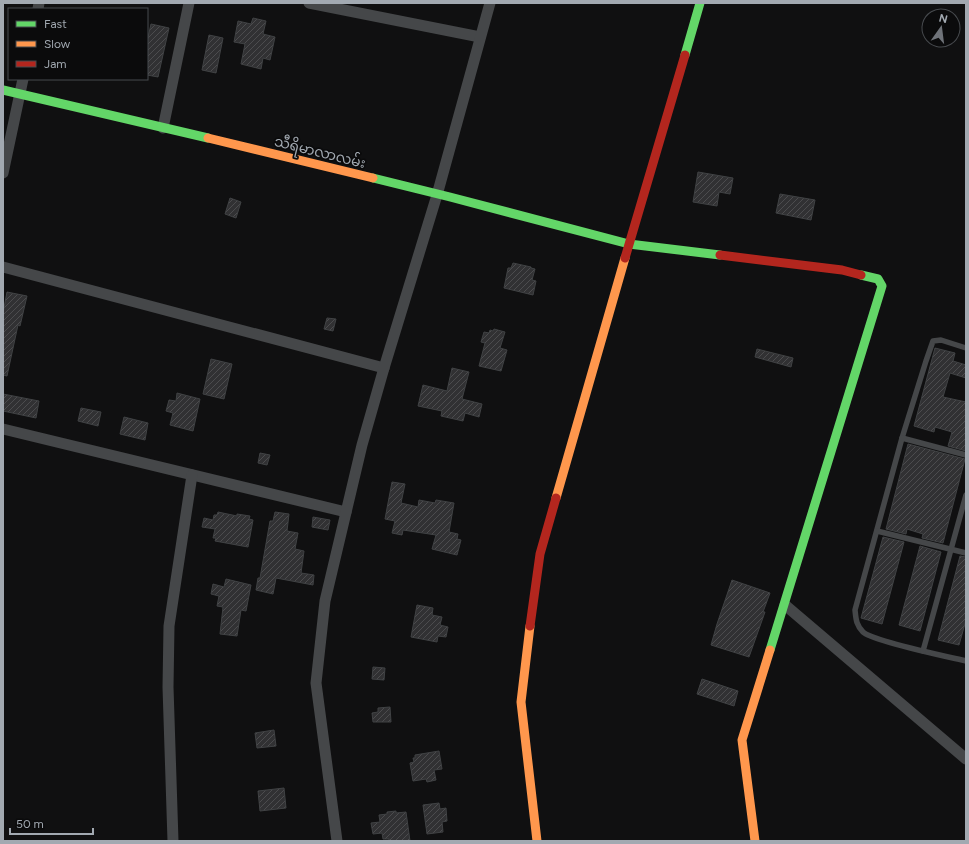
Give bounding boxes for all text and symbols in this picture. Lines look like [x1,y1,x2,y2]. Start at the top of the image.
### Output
legend [8,8,148,80]
north arrow [921,8,961,48]
text: N [938,11,949,26]
text: Fast [44,17,67,31]
text: Slow [44,37,71,51]
text: Jam [44,57,67,71]
street label: သီရိမာလာလမ်း [272,131,368,175]
scale bar [10,810,93,836]
text: 50 m [16,817,44,831]

